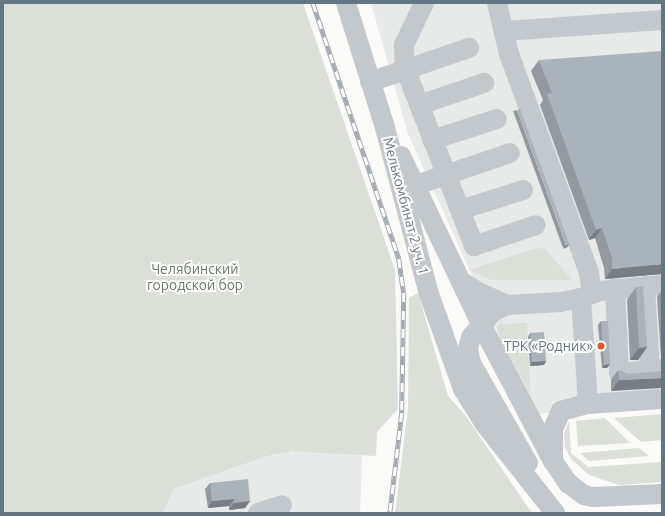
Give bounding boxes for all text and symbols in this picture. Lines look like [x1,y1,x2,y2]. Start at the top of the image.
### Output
street label: Мелькомбинат 2 уч. 1 [380,135,432,277]
park label: Челябинский городской бор [147,261,243,294]
place label: ТРК «Родник» [504,338,593,354]
marker: ТРК «Родник» [596,341,606,351]

